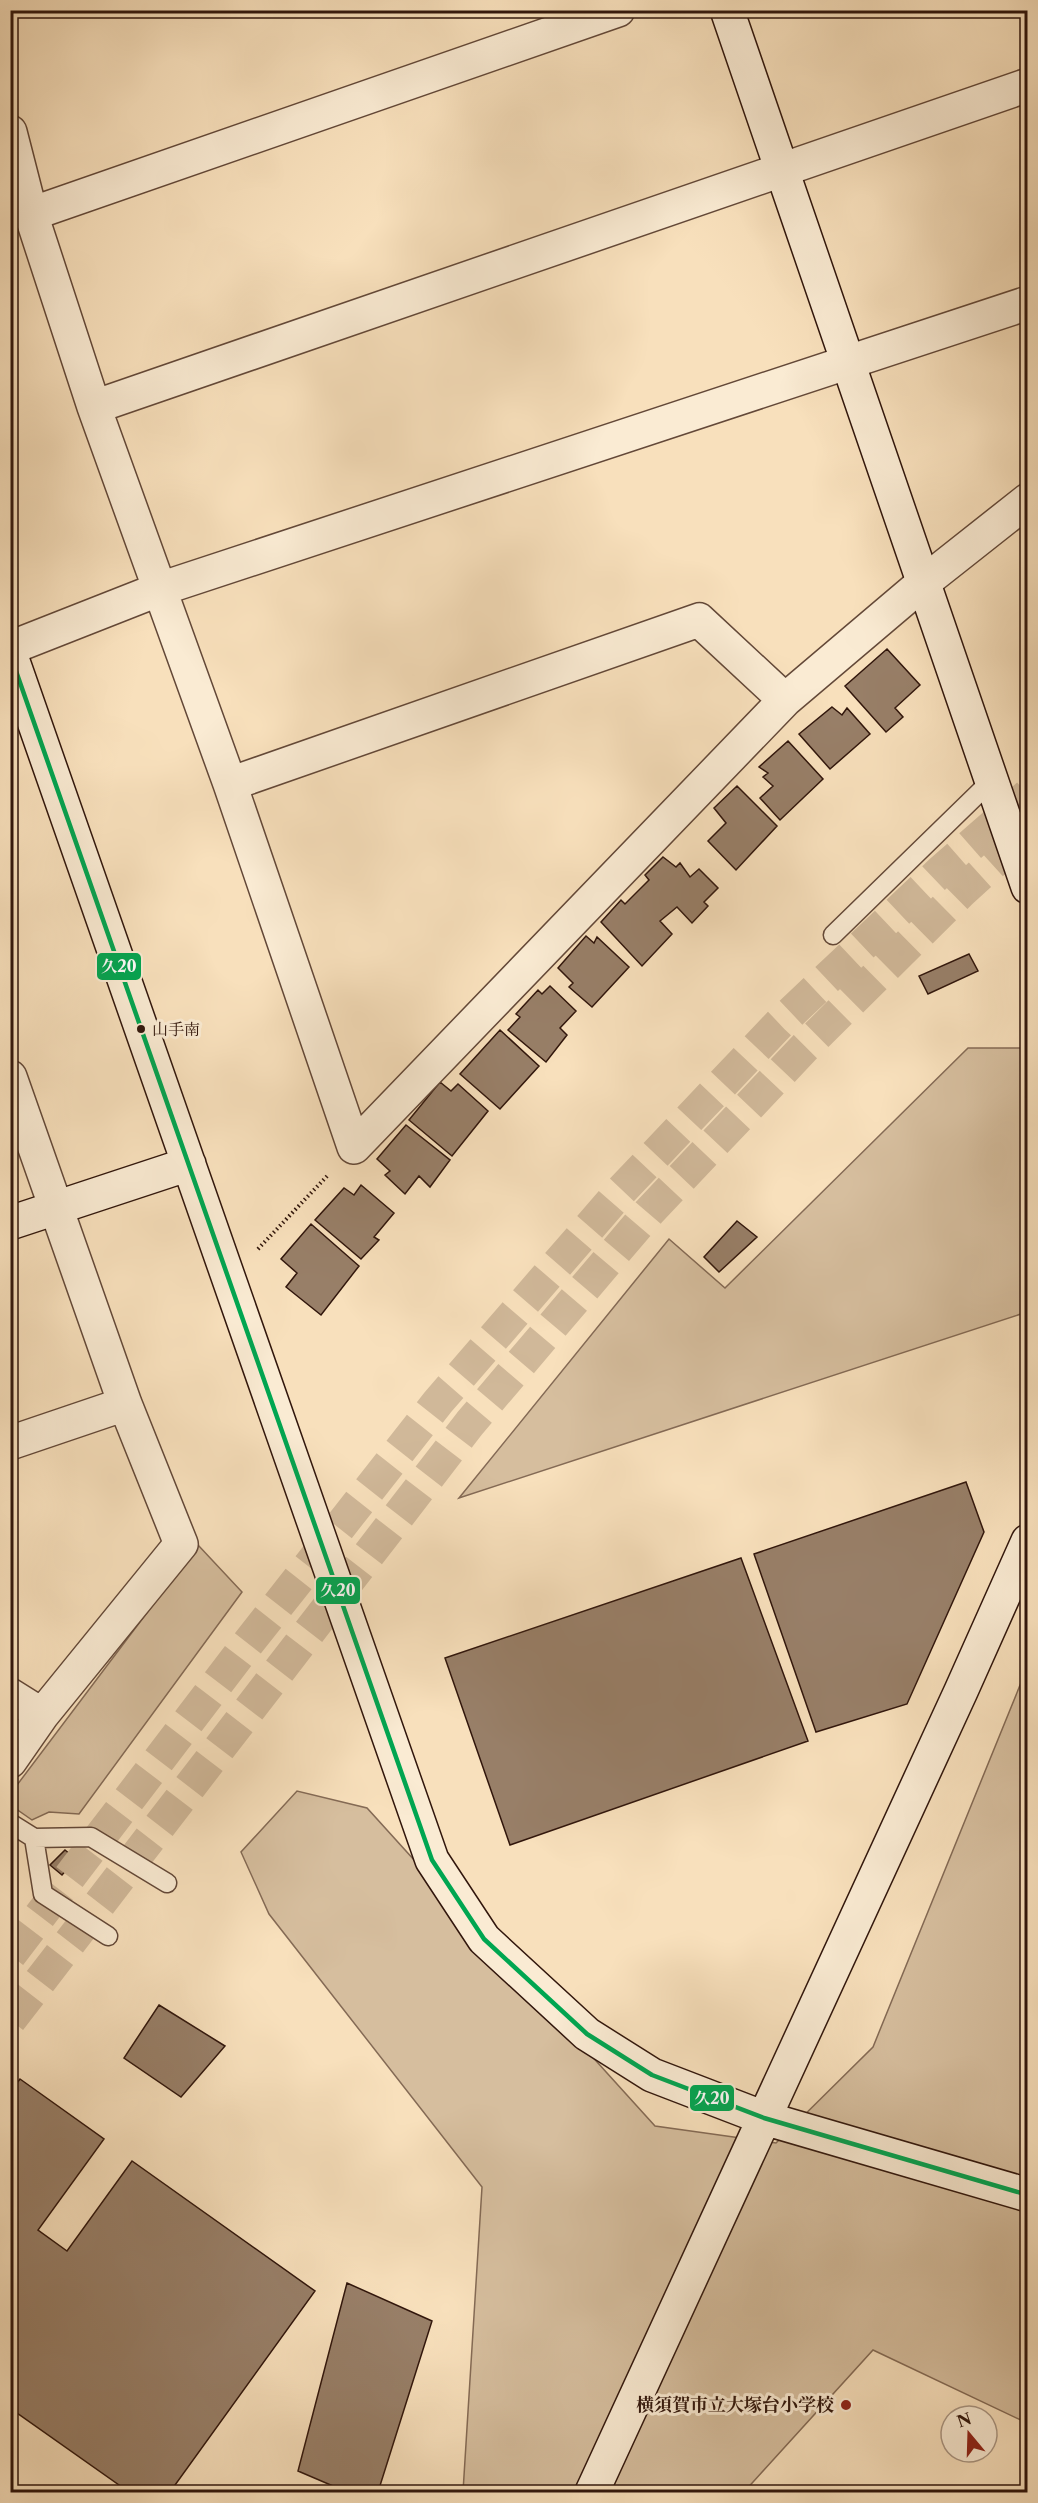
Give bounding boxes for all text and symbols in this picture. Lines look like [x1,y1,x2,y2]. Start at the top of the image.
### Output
line badge: 久20 [96,952,142,981]
text: 久20 [101,956,137,976]
place label: 山手南 [152,1019,200,1039]
marker: 山手南 [135,1023,147,1035]
line badge: 久20 [315,1576,361,1605]
text: 久20 [320,1580,356,1600]
line badge: 久20 [689,2084,735,2112]
text: 久20 [694,2088,730,2108]
place label: 横須賀市立大塚台小学校 [636,2394,834,2416]
marker: 横須賀市立大塚台小学校 [839,2398,853,2412]
north arrow [939,2404,999,2464]
text: N [954,2408,974,2432]

